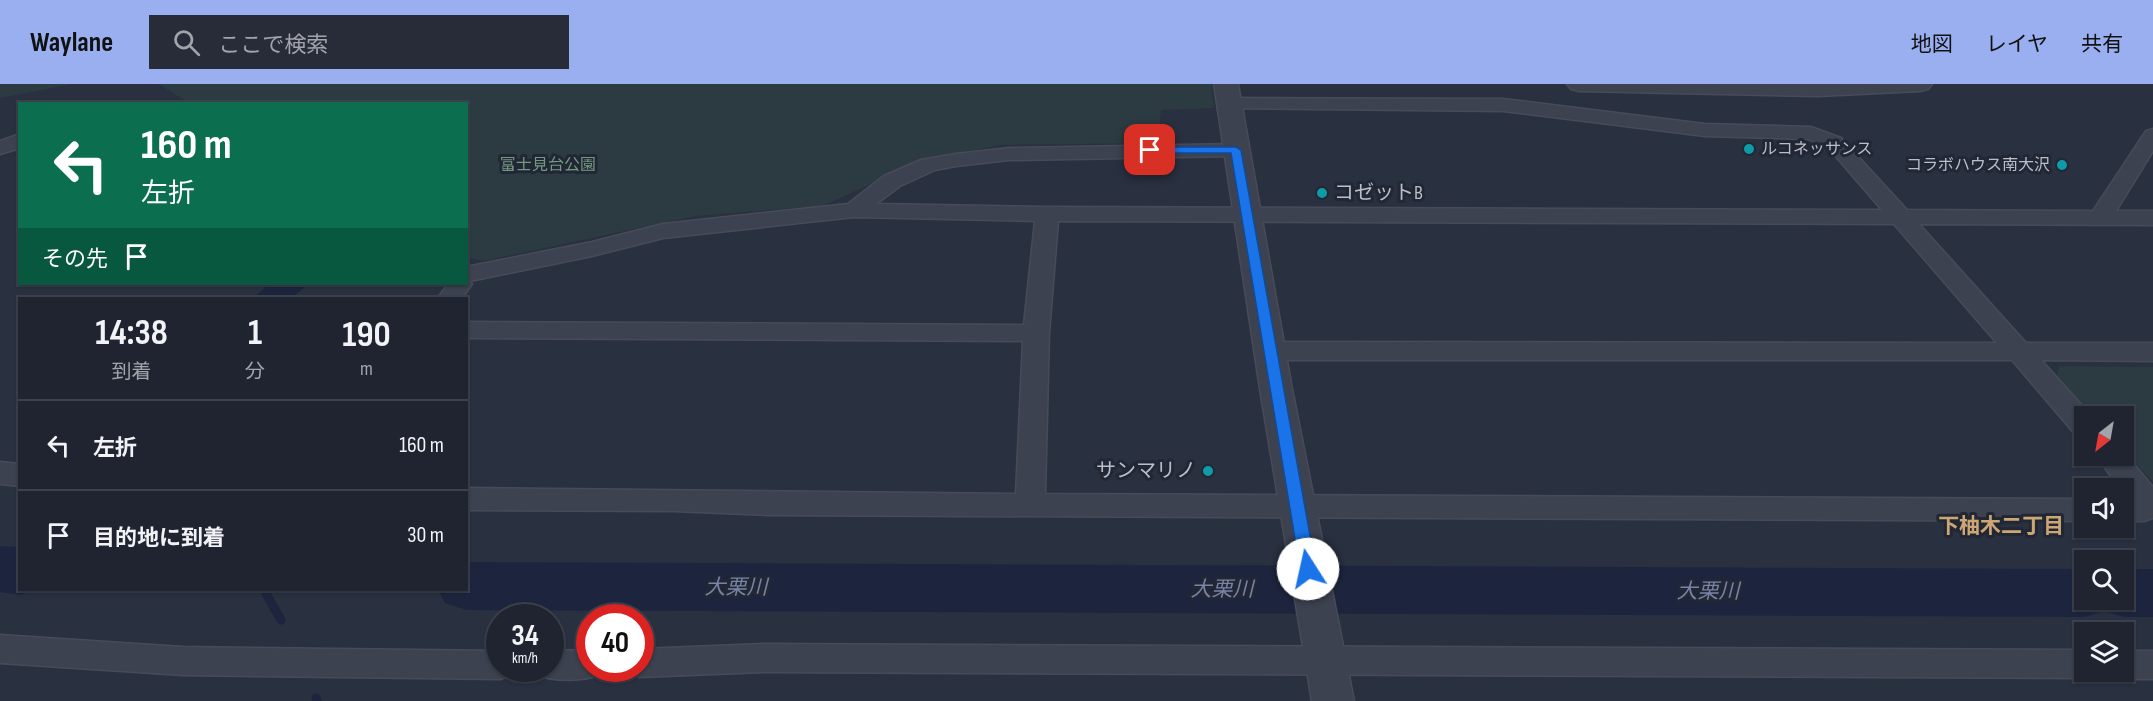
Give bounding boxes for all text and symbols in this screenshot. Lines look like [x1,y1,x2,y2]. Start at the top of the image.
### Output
search box [149,15,569,69]
text: Waylane [30,26,113,59]
icon: search [170,26,203,59]
text: ここで検索 [218,32,328,59]
text: 地図 [1911,32,1953,57]
text: レイヤ [1986,32,2048,57]
text: 共有 [2081,32,2123,57]
text: 160 m [141,120,232,171]
pin [1124,124,1175,175]
icon: left [42,126,120,204]
icon: arrive [1133,133,1166,166]
place label: ルコネッサンス [1761,140,1872,159]
marker: ルコネッサンス [1742,142,1756,156]
park label: 富士見台公園 [500,156,596,175]
place label: コラボハウス南大沢 [1906,156,2050,175]
marker: コラボハウス南大沢 [2055,158,2069,172]
text: 左折 [141,178,195,210]
place label: コゼットB [1334,181,1423,205]
marker: コゼットB [1315,186,1329,200]
icon: arrive [120,240,153,273]
text: その先 [42,246,108,273]
text: 14:38 [95,312,168,355]
text: 1 [248,312,262,355]
text: 190 [342,314,391,357]
text: m [360,357,373,381]
text: 到着 [112,360,152,384]
text: 分 [245,360,265,384]
north arrow [2074,406,2134,466]
map controls [2074,406,2134,682]
icon: left [42,429,75,462]
text: 160 m [399,432,444,459]
text: 左折 [93,435,137,462]
place label: サンマリノ [1096,459,1196,483]
marker: サンマリノ [1201,464,1215,478]
button: sound [2074,478,2134,538]
district label: 下柚木二丁目 [1938,514,2064,539]
icon: arrive [42,519,75,552]
text: 30 m [407,522,444,549]
text: 目的地に到着 [93,525,225,552]
position arrow [1276,537,1340,601]
button: search [2074,550,2134,610]
water label: 大栗川 [705,575,769,600]
water label: 大栗川 [1191,577,1255,602]
water label: 大栗川 [1677,579,1741,604]
speed limit sign: 40 [576,604,654,682]
text: 34 [511,618,539,654]
button: layers [2074,622,2134,682]
text: km/h [512,649,538,668]

